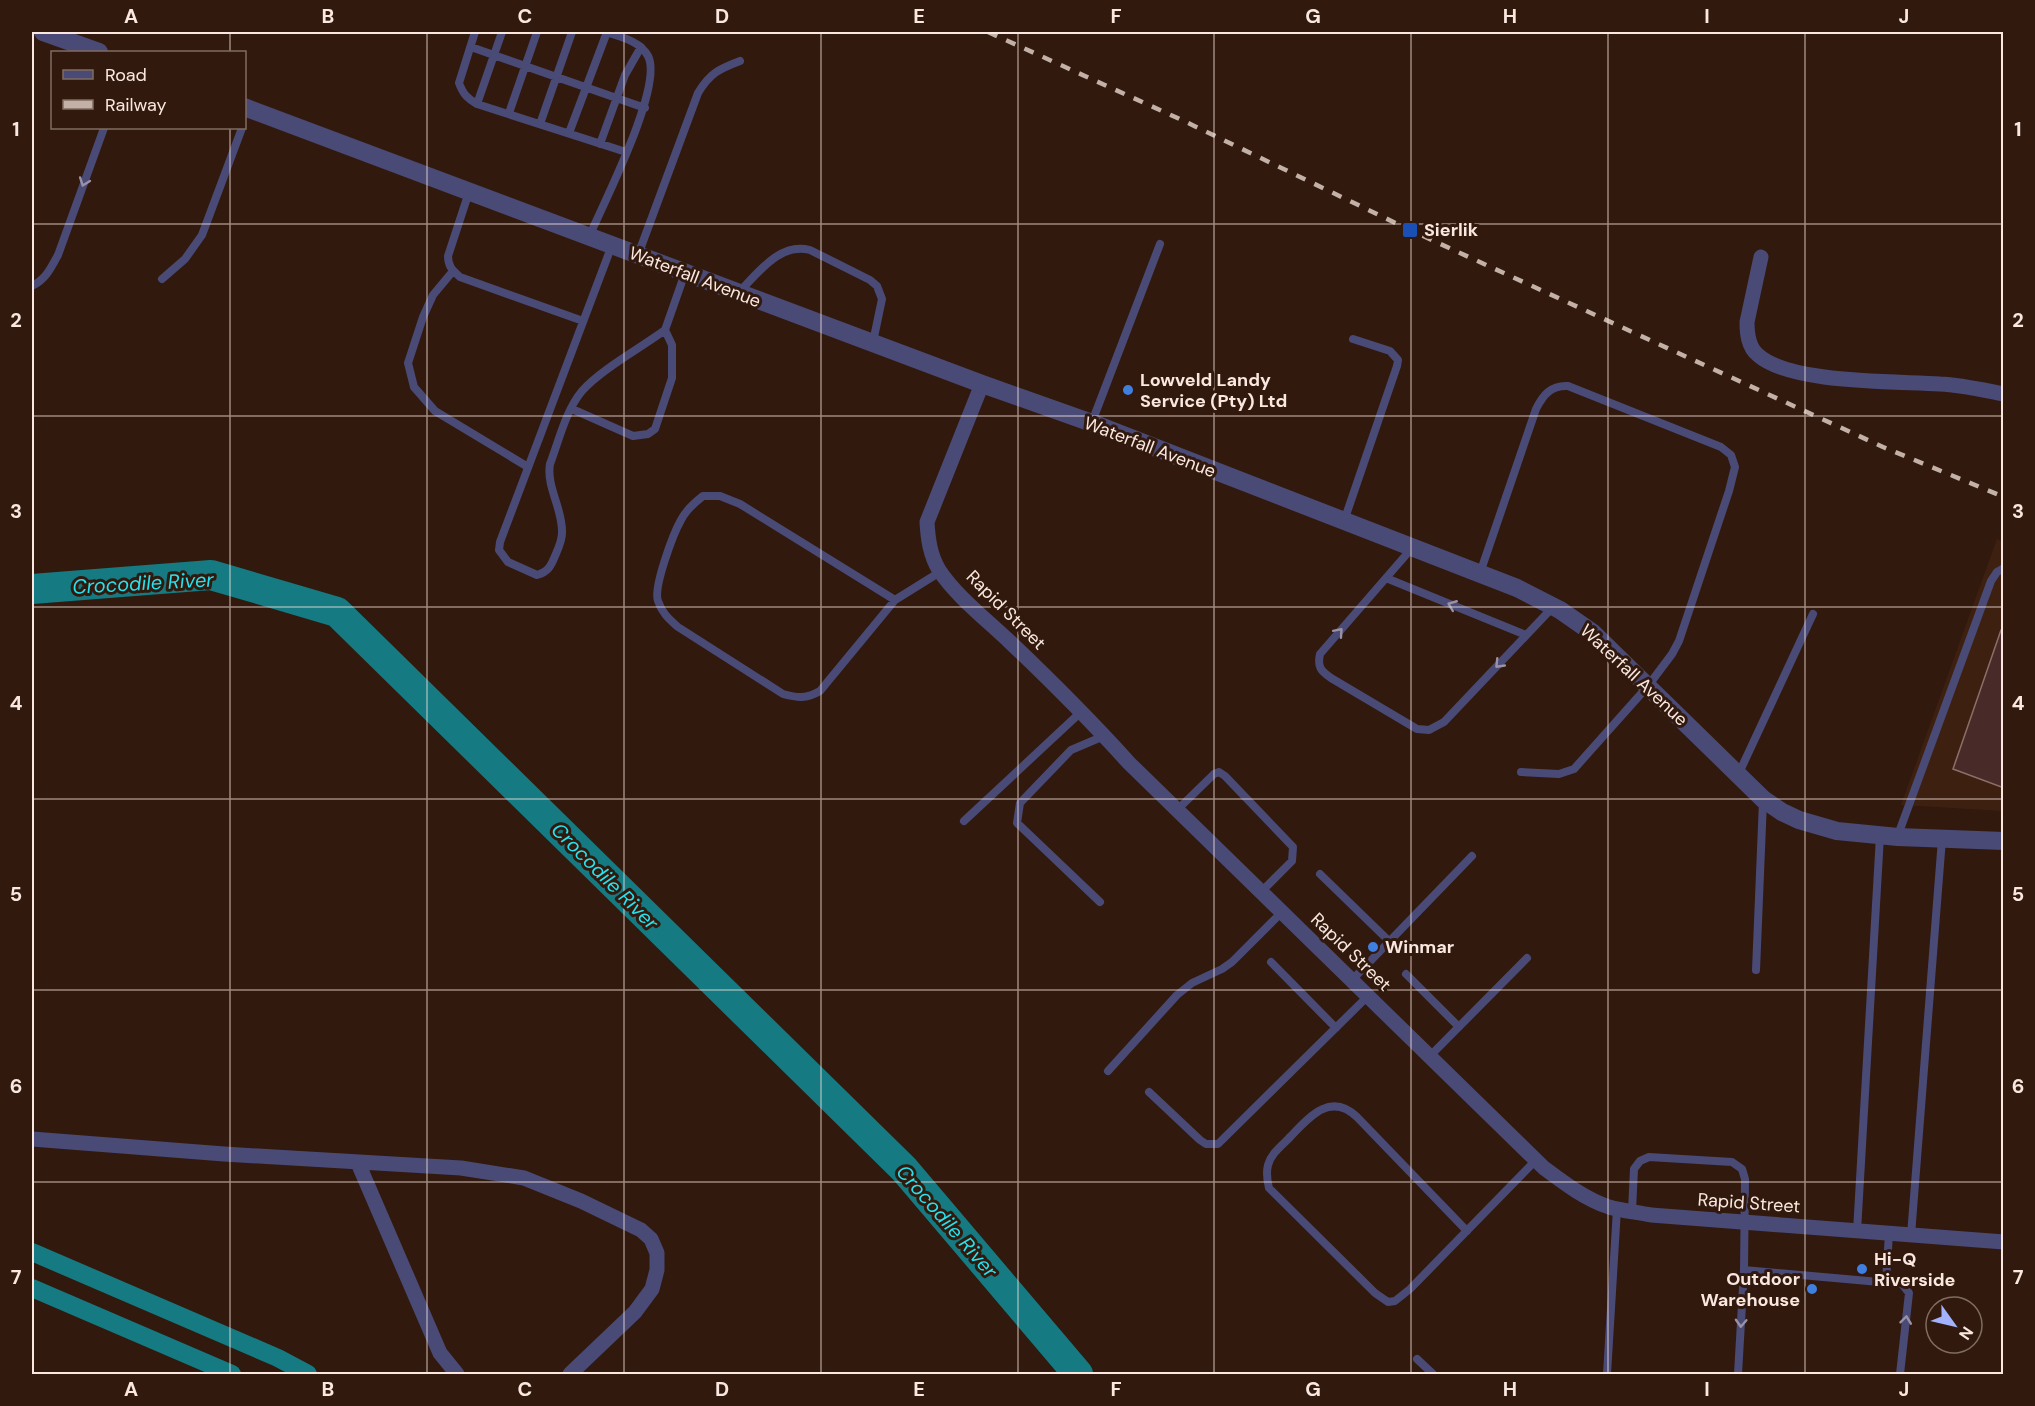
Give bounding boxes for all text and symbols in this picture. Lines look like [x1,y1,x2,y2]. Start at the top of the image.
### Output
text: A [124,3,138,29]
text: B [322,3,334,29]
text: C [518,3,532,29]
text: D [715,3,729,29]
text: E [913,3,925,29]
text: F [1110,3,1122,29]
text: G [1305,3,1321,29]
text: H [1503,3,1517,29]
text: I [1704,3,1710,29]
text: J [1899,3,1909,29]
legend [51,51,246,129]
text: Road [105,63,147,87]
text: Railway [105,93,167,117]
text: 1 [12,116,20,142]
text: 1 [2014,116,2022,142]
one-way arrow [79,176,91,187]
place label: Sierlik [1424,218,1479,242]
marker: Sierlik [1401,221,1419,239]
street label: Waterfall Avenue [626,241,764,313]
text: 2 [10,307,22,333]
text: 2 [2012,307,2024,333]
place label: Lowveld Landy Service (Pty) Ltd [1140,368,1287,413]
marker: Lowveld Landy Service (Pty) Ltd [1121,383,1135,397]
street label: Waterfall Avenue [1081,411,1219,483]
text: 3 [10,498,22,524]
text: 3 [2012,498,2024,524]
street label: Rapid Street [961,565,1051,655]
water label: Crocodile River [72,566,215,600]
one-way arrow [1448,600,1459,612]
street label: Waterfall Avenue [1575,619,1693,731]
one-way arrow [1332,628,1343,639]
one-way arrow [1495,657,1506,668]
text: 4 [10,690,23,716]
text: 4 [2012,690,2025,716]
water label: Crocodile River [546,817,665,936]
text: 5 [10,881,22,907]
text: 5 [2012,881,2024,907]
street label: Rapid Street [1306,908,1396,996]
place label: Winmar [1385,935,1454,959]
marker: Winmar [1366,940,1380,954]
text: 6 [10,1073,22,1099]
text: 6 [2012,1073,2024,1099]
water label: Crocodile River [891,1159,1004,1283]
street label: Rapid Street [1697,1187,1801,1219]
place label: Hi-Q Riverside [1874,1247,1956,1292]
marker: Hi-Q Riverside [1855,1262,1869,1276]
text: 7 [11,1264,22,1290]
text: 7 [2013,1264,2024,1290]
place label: Outdoor Warehouse [1701,1267,1800,1312]
marker: Outdoor Warehouse [1805,1282,1819,1296]
north arrow [1924,1295,1984,1355]
one-way arrow [1900,1315,1912,1324]
one-way arrow [1735,1319,1748,1328]
text: N [1954,1322,1978,1344]
text: A [124,1376,138,1402]
text: B [322,1376,334,1402]
text: C [518,1376,532,1402]
text: D [715,1376,729,1402]
text: E [913,1376,925,1402]
text: F [1110,1376,1122,1402]
text: G [1305,1376,1321,1402]
text: H [1503,1376,1517,1402]
text: I [1704,1376,1710,1402]
text: J [1899,1376,1909,1402]

